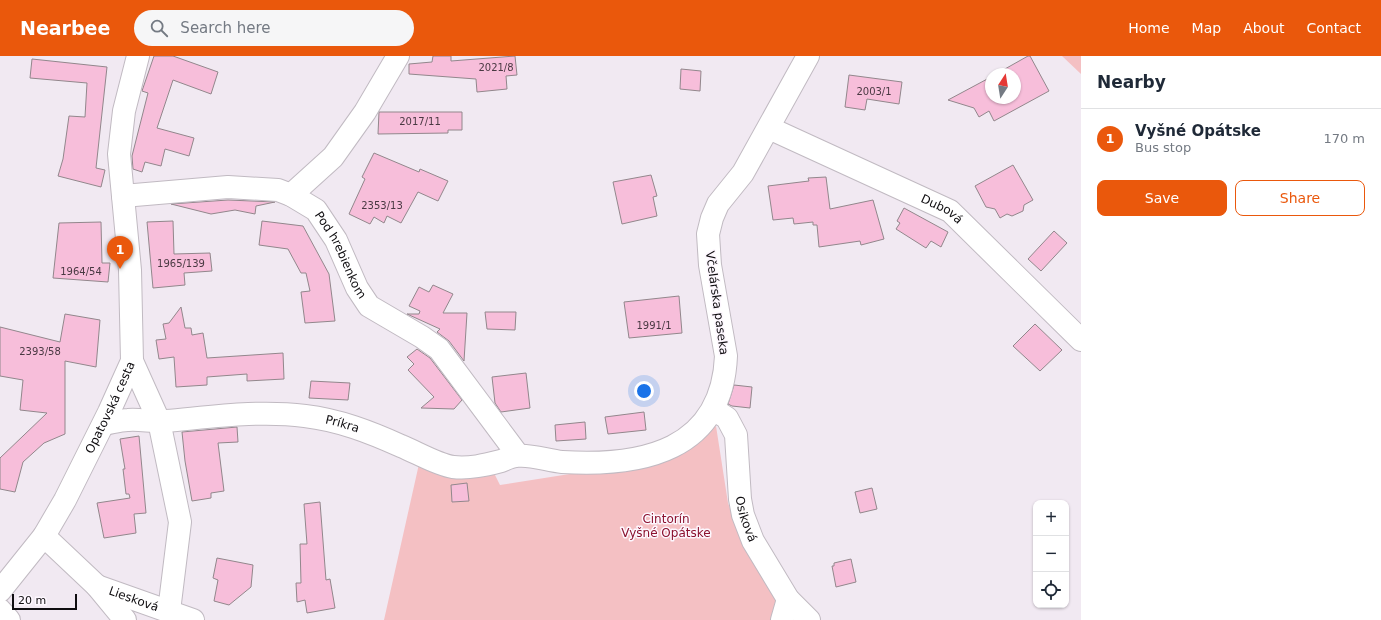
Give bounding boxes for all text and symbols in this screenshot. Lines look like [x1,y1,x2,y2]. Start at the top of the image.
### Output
search box [134,10,414,46]
text: Nearbee [20,17,110,39]
icon: search [148,17,170,39]
text: Search here [180,19,270,37]
text: Home [1128,20,1170,36]
text: Map [1192,20,1221,36]
text: About [1243,20,1285,36]
text: Contact [1307,20,1361,36]
house number: 2021/8 [478,62,514,73]
north arrow [985,68,1021,104]
text: Nearby [1097,72,1166,92]
house number: 2003/1 [856,86,892,97]
house number: 2017/11 [399,116,441,127]
text: Vyšné Opátske [1135,122,1261,140]
text: 1 [1105,131,1115,146]
text: 170 m [1323,131,1365,146]
text: Bus stop [1135,140,1191,155]
button: Save [1097,180,1227,216]
button: Share [1235,180,1365,216]
street label: Dubová [919,192,966,227]
house number: 2353/13 [361,200,403,211]
street label: Pod hrebienkom [312,209,369,301]
pin: 1 [107,236,133,269]
street label: Včelárska paseka [703,250,731,356]
house number: 1965/139 [157,258,205,269]
house number: 1964/54 [60,266,102,277]
house number: 1991/1 [636,320,672,331]
house number: 2393/58 [19,346,61,357]
street label: Opatovská cesta [82,359,138,456]
your location [634,381,654,401]
street label: Príkra [324,413,361,435]
street label: Osiková [733,495,760,544]
map controls [1033,500,1069,608]
button: + [1033,500,1069,536]
park label: Cintorín Vyšné Opátske [621,512,711,540]
button: − [1033,536,1069,572]
button: locate [1033,572,1069,608]
street label: Liesková [107,584,161,614]
scale bar [12,592,77,611]
text: 20 m [18,594,46,607]

